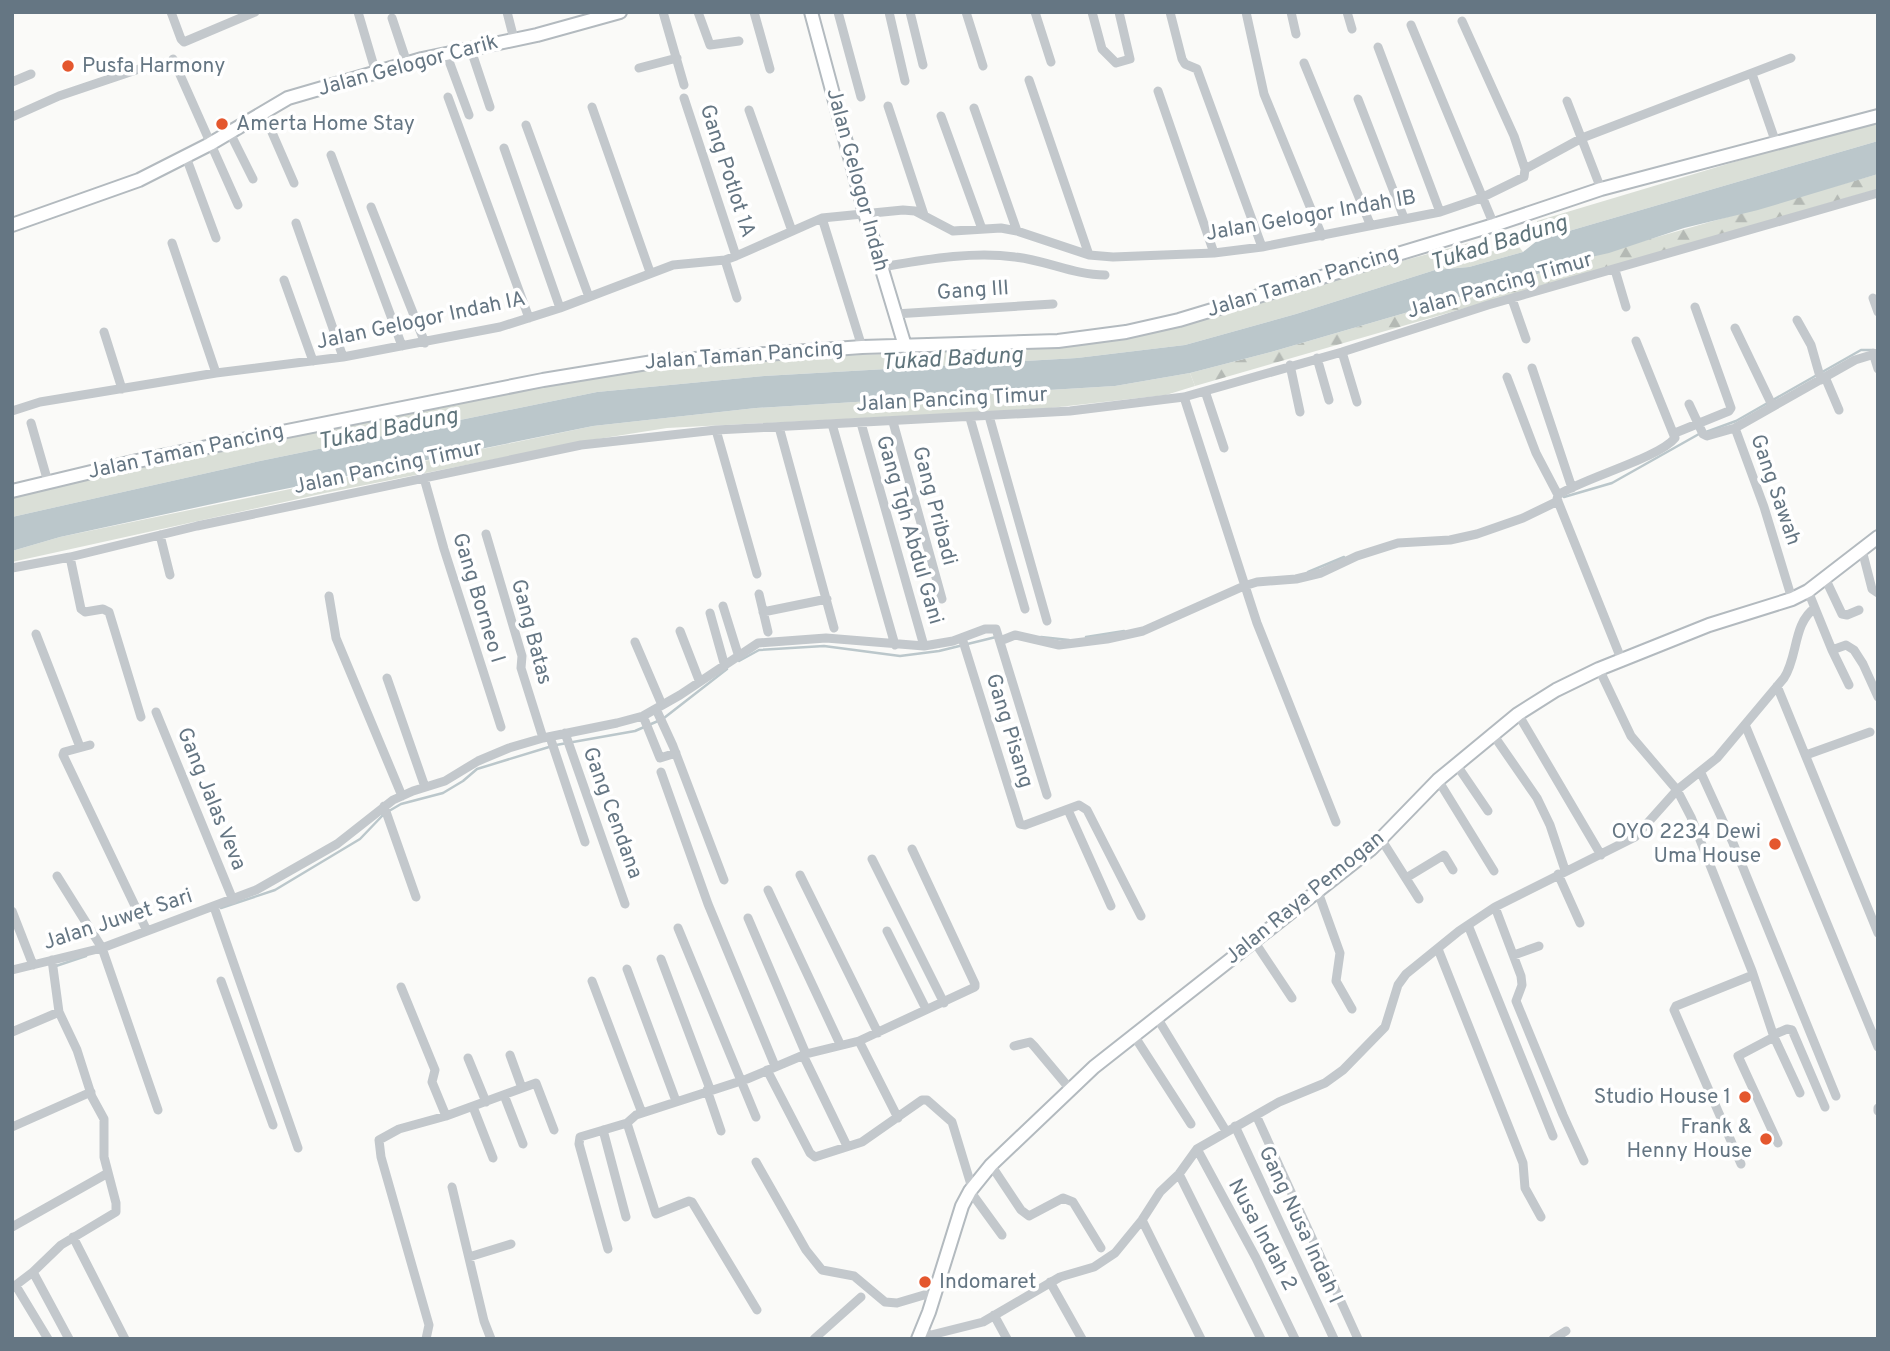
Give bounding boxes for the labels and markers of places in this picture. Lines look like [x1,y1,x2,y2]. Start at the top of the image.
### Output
place label: Pusfa Harmony [82,53,225,80]
marker: Pusfa Harmony [60,58,76,74]
place label: Amerta Home Stay [236,111,415,138]
marker: Amerta Home Stay [214,116,230,132]
place label: OYO 2234 Dewi Uma House [1612,819,1761,870]
marker: OYO 2234 Dewi Uma House [1767,836,1783,852]
place label: Studio House 1 [1594,1084,1731,1111]
marker: Studio House 1 [1737,1089,1753,1105]
place label: Frank & Henny House [1627,1114,1752,1165]
marker: Frank & Henny House [1758,1131,1774,1147]
place label: Indomaret [939,1269,1036,1296]
marker: Indomaret [917,1274,933,1290]

